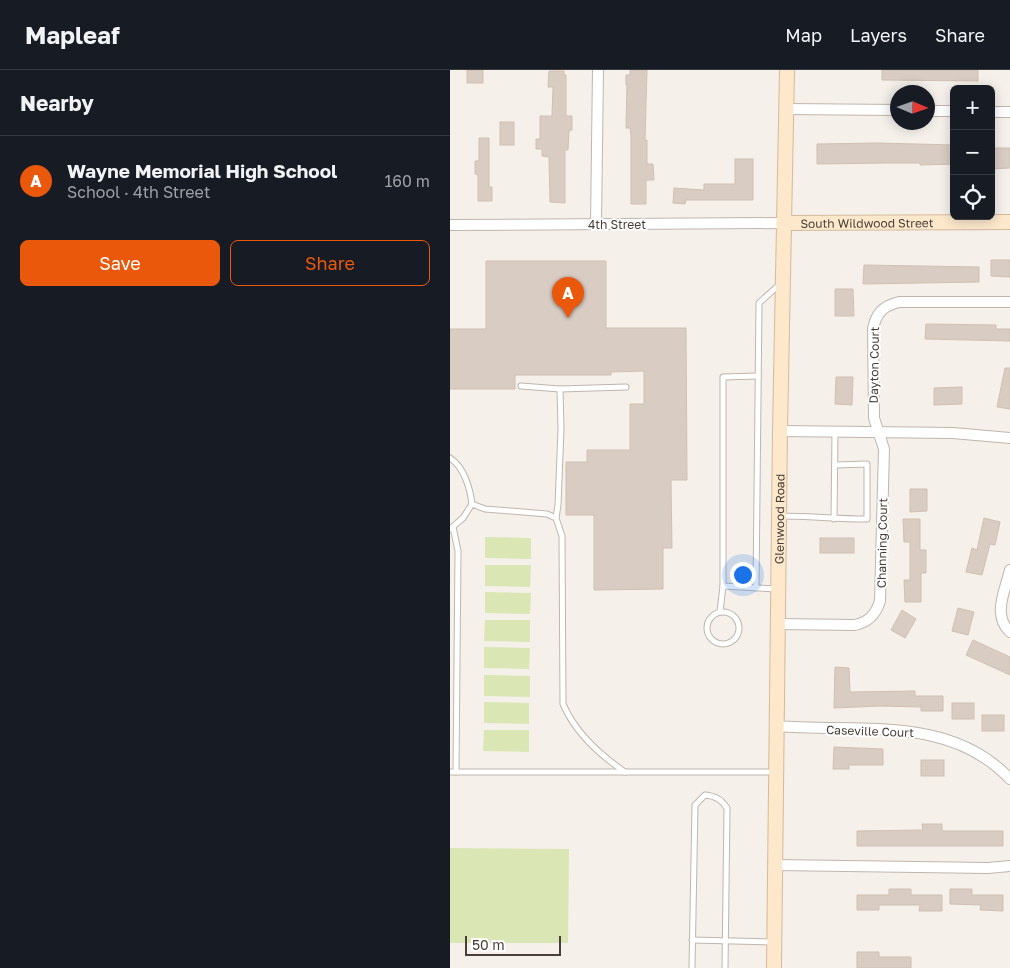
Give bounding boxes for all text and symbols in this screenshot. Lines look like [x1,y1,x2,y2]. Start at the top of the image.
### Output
text: Mapleaf [25,20,120,49]
text: Map [785,24,822,46]
text: Layers [850,24,907,46]
text: Share [935,24,985,46]
north arrow [890,85,935,130]
map controls [950,85,995,220]
button: + [950,85,995,130]
text: Nearby [20,90,94,116]
button: − [950,130,995,175]
text: Wayne Memorial High School [67,159,337,182]
text: A [30,171,42,191]
text: 160 m [384,171,430,191]
button: locate [950,175,995,220]
text: School · 4th Street [67,182,210,202]
street label: South Wildwood Street [800,215,934,230]
street label: 4th Street [588,217,646,232]
button: Save [20,240,220,286]
button: Share [230,240,430,286]
pin: A [552,277,584,318]
street label: Dayton Court [866,326,882,404]
street label: Glenwood Road [771,474,787,564]
street label: Channing Court [874,497,890,588]
your location [730,562,756,588]
street label: Caseville Court [826,722,914,740]
scale bar [465,933,561,956]
text: 50 m [472,936,505,953]

